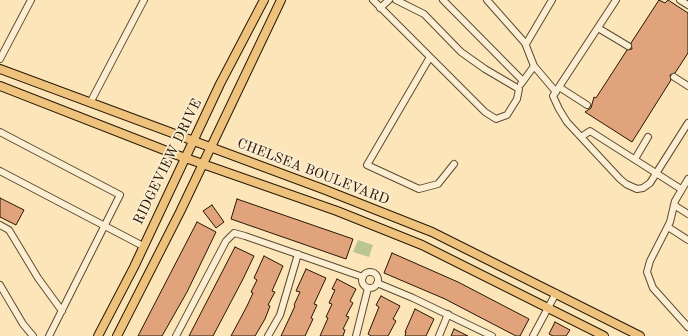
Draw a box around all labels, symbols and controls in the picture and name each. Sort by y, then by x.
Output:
street label: RIDGEVIEW DRIVE [130,96,206,228]
street label: CHELSEA BOULEVARD [234,135,392,209]

